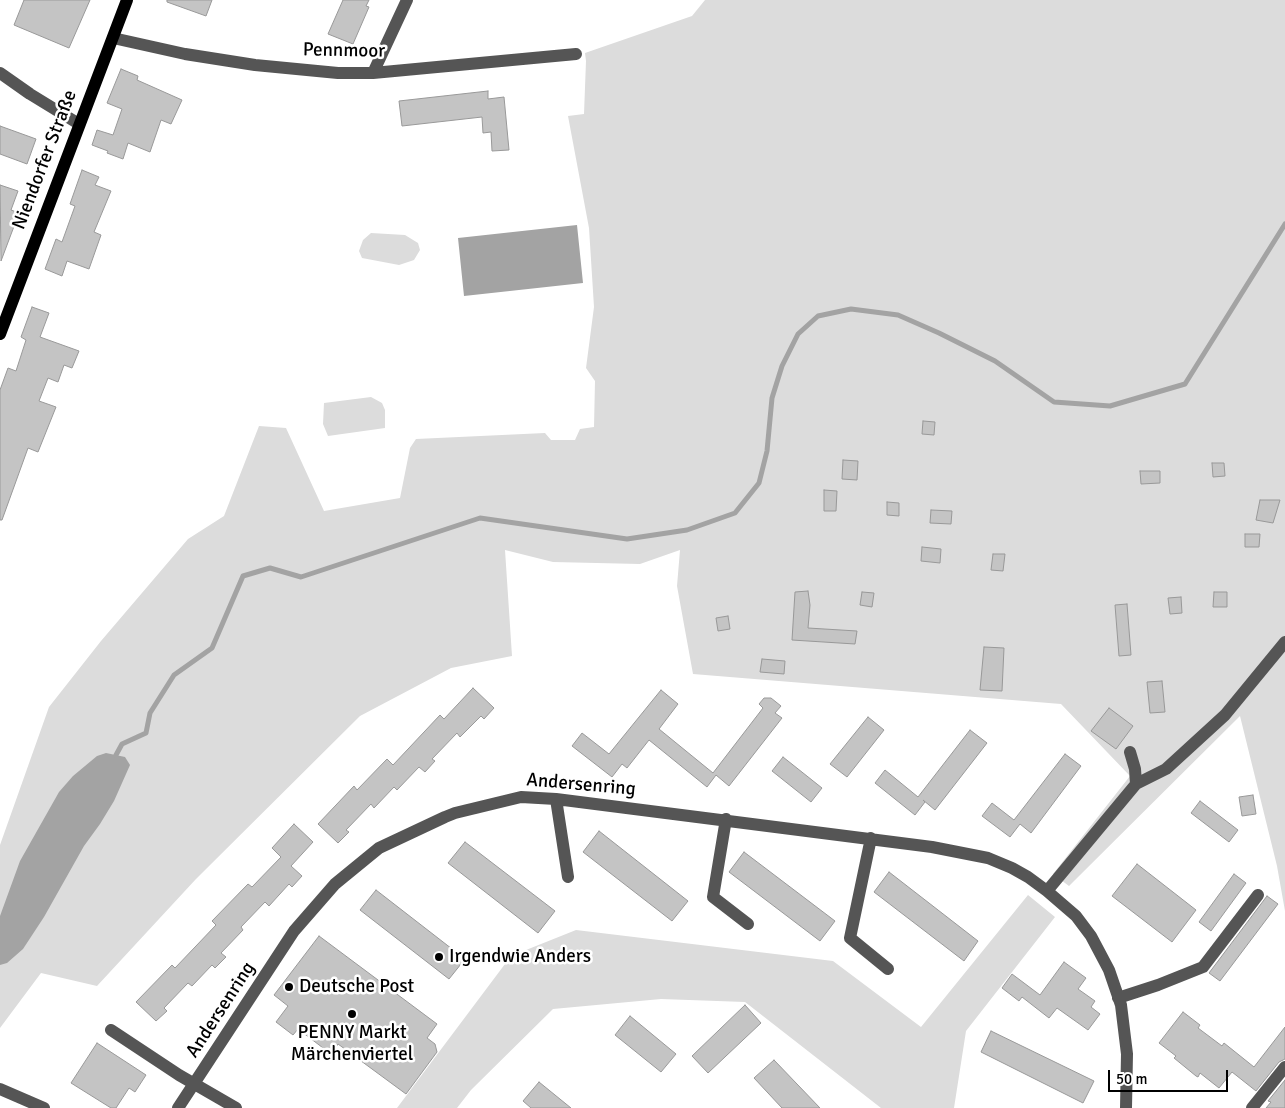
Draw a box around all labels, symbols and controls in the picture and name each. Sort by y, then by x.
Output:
street label: Pennmoor [303,39,385,63]
street label: Niendorfer Straße [8,87,82,233]
street label: Andersenring [525,769,637,801]
place label: Irgendwie Anders [449,946,591,968]
marker: Irgendwie Anders [433,951,445,963]
street label: Andersenring [182,958,260,1062]
place label: Deutsche Post [299,976,414,998]
marker: Deutsche Post [283,981,295,993]
marker: PENNY Markt Märchenviertel [346,1008,358,1020]
place label: PENNY Markt Märchenviertel [291,1022,413,1066]
scale bar [1110,1060,1230,1092]
text: 50 m [1116,1070,1147,1088]

